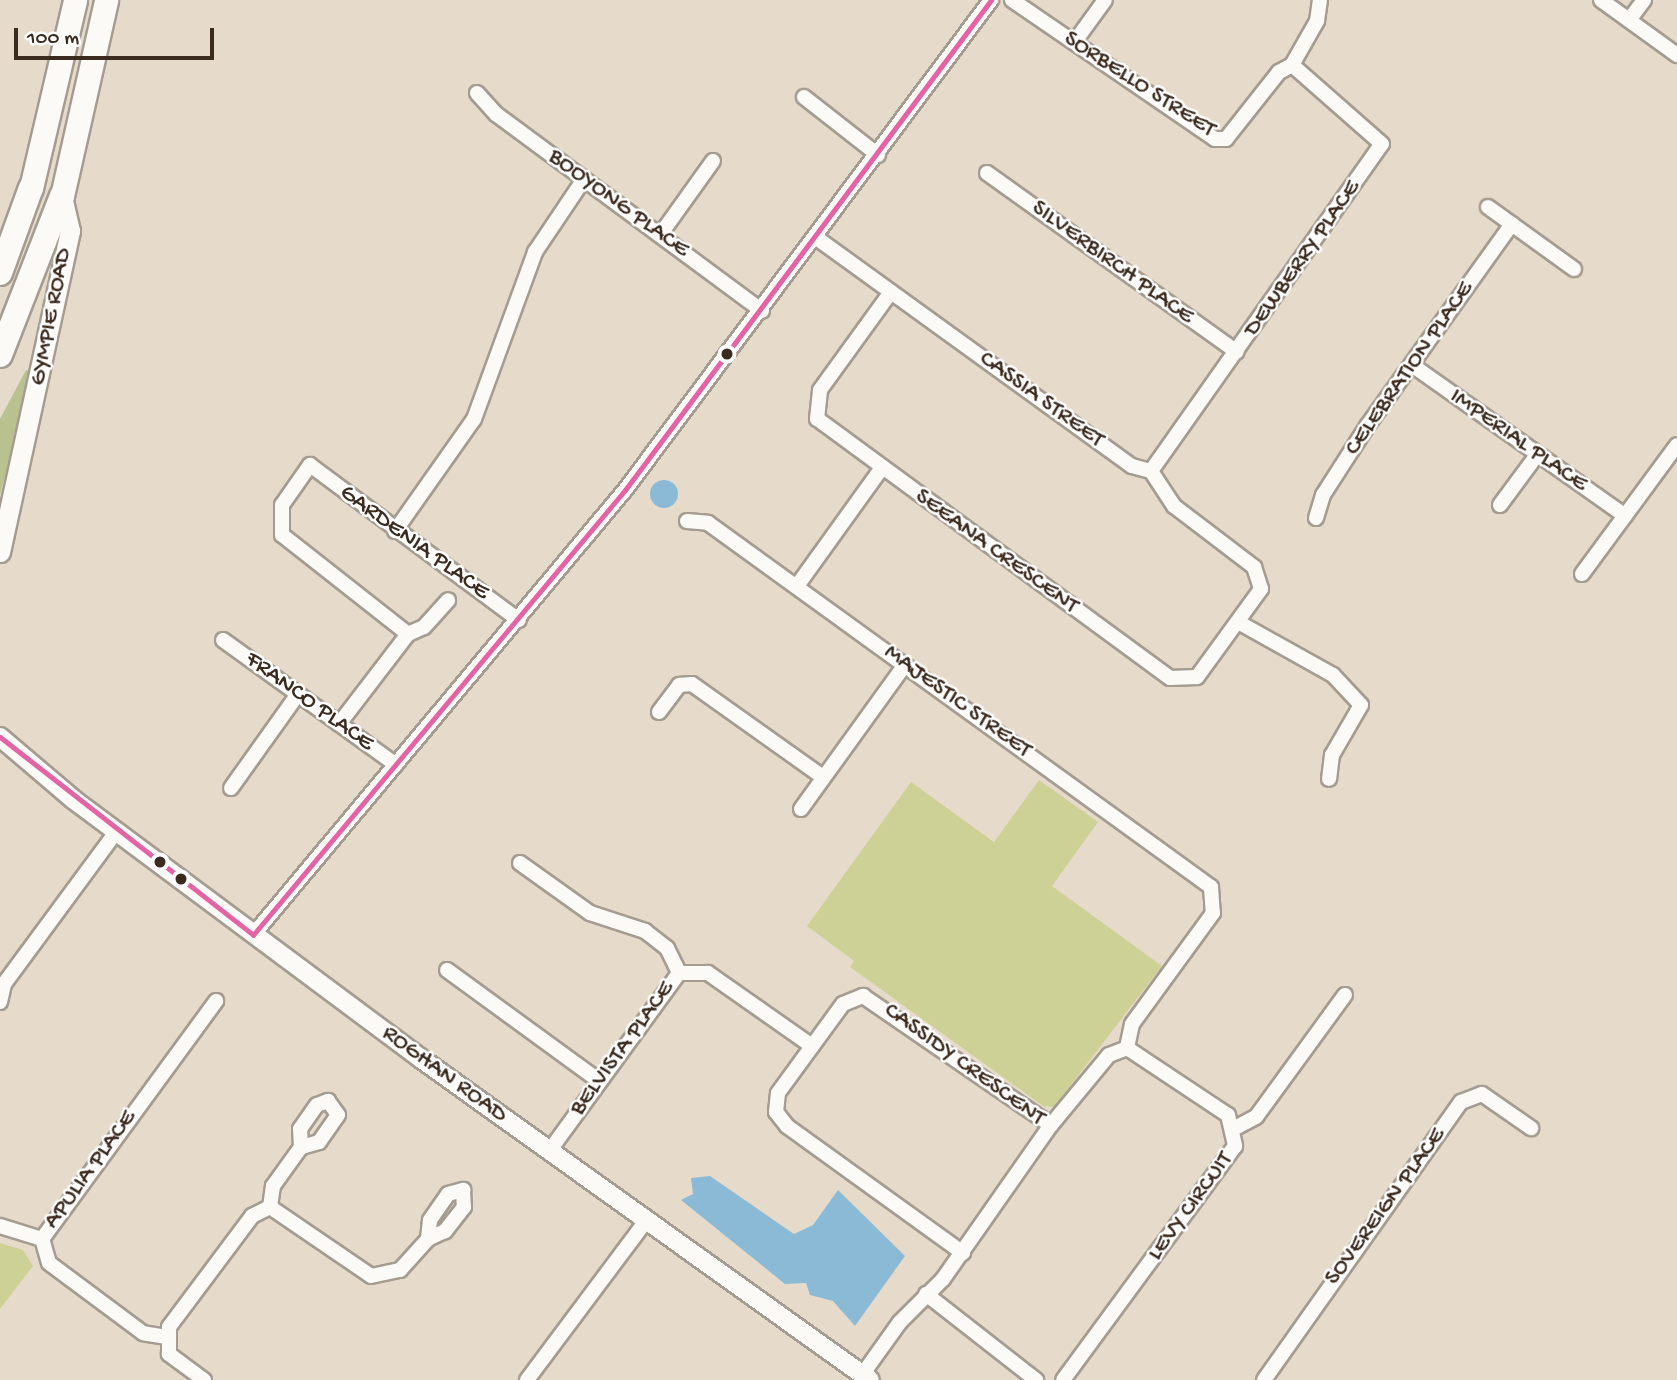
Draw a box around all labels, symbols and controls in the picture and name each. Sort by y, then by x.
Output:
scale bar [18,14,217,58]
street label: SORBELLO STREET [1058,25,1220,145]
text: 100 m [27,27,79,52]
street label: BOOYONG PLACE [542,143,694,265]
street label: DEWBERRY PLACE [1238,175,1368,343]
street label: SILVERBIRCH PLACE [1025,194,1199,332]
street label: GYMPIE ROAD [25,246,79,388]
street label: CELEBRATION PLACE [1339,277,1481,461]
street label: CASSIA STREET [973,345,1109,455]
unlabelled marker [720,347,734,361]
street label: IMPERIAL PLACE [1443,383,1593,499]
street label: GARDENIA PLACE [334,479,494,607]
street label: SEEANA CRESCENT [909,483,1083,621]
street label: MAJESTIC STREET [878,639,1036,765]
street label: FRANCO PLACE [239,646,379,758]
unlabelled marker [153,855,167,869]
unlabelled marker [174,872,188,886]
street label: BELVISTA PLACE [564,976,682,1122]
street label: CASSIDY CRESCENT [878,997,1050,1133]
street label: ROGHAN ROAD [376,1020,512,1130]
street label: APULIA PLACE [38,1105,144,1235]
street label: SOVEREIGN PLACE [1319,1123,1453,1291]
street label: LEVY CIRCUIT [1142,1147,1240,1267]

